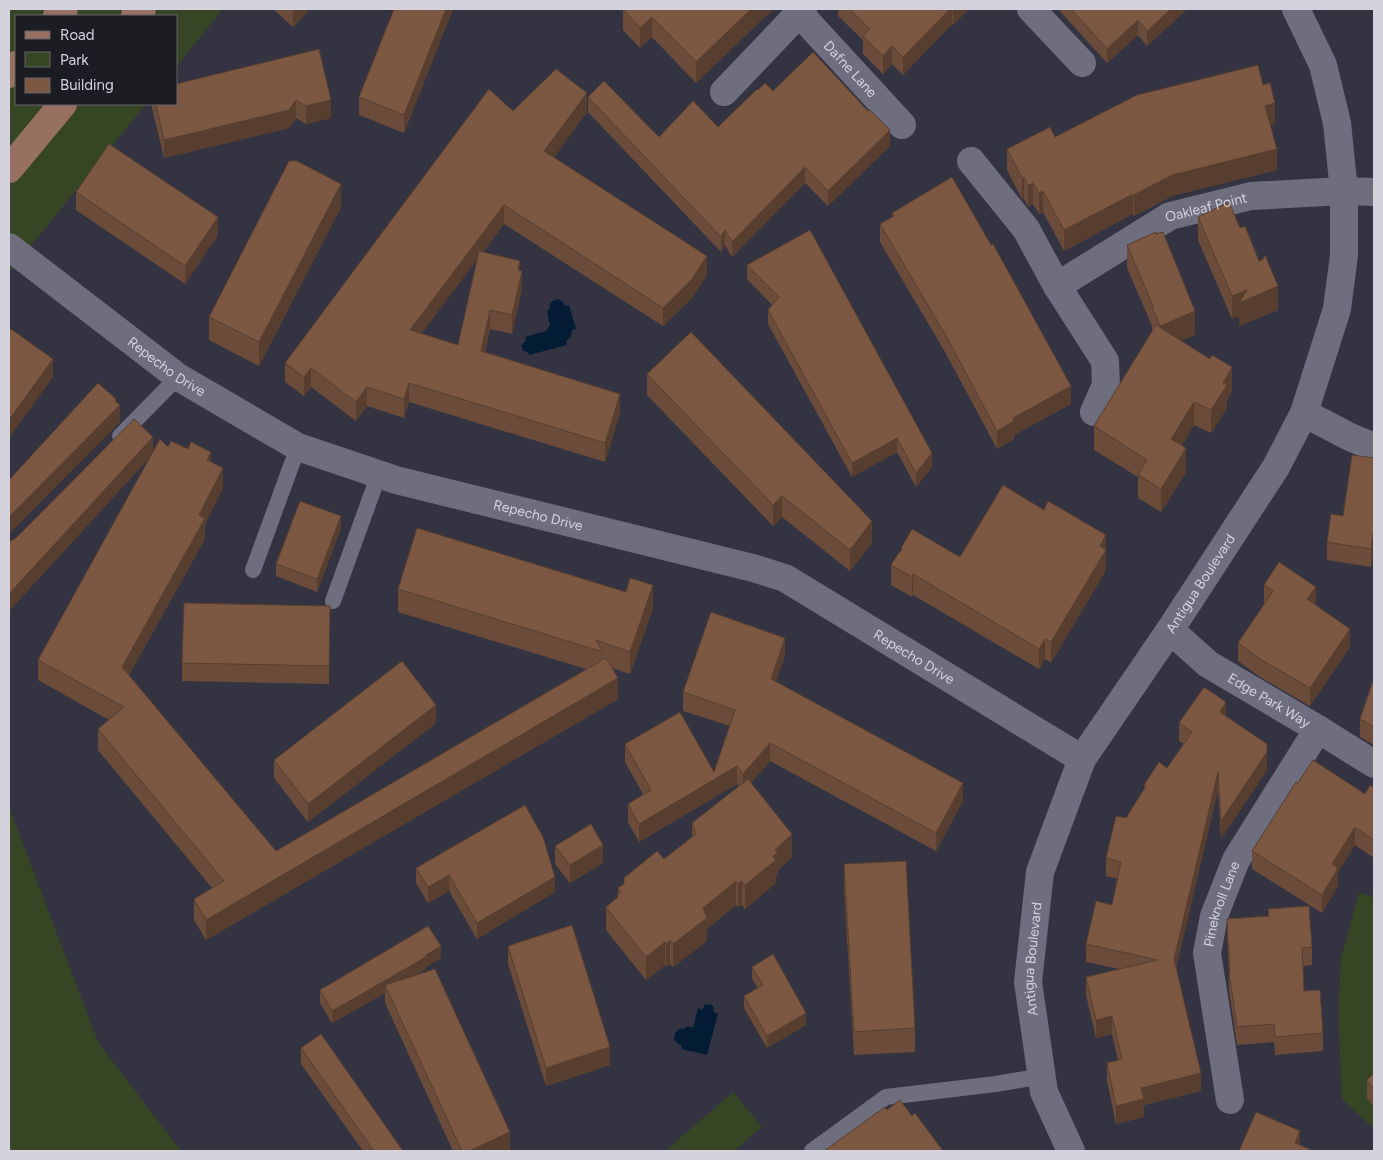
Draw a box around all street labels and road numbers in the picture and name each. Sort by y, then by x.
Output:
street label: Dafne Lane [820,37,881,101]
street label: Oakleaf Point [1163,189,1249,226]
street label: Repecho Drive [124,333,209,400]
street label: Repecho Drive [492,496,585,535]
street label: Antigua Boulevard [1162,531,1239,636]
street label: Repecho Drive [870,626,958,688]
street label: Edge Park Way [1224,670,1314,732]
street label: Pineknoll Lane [1200,859,1244,948]
street label: Antigua Boulevard [1020,901,1046,1017]

